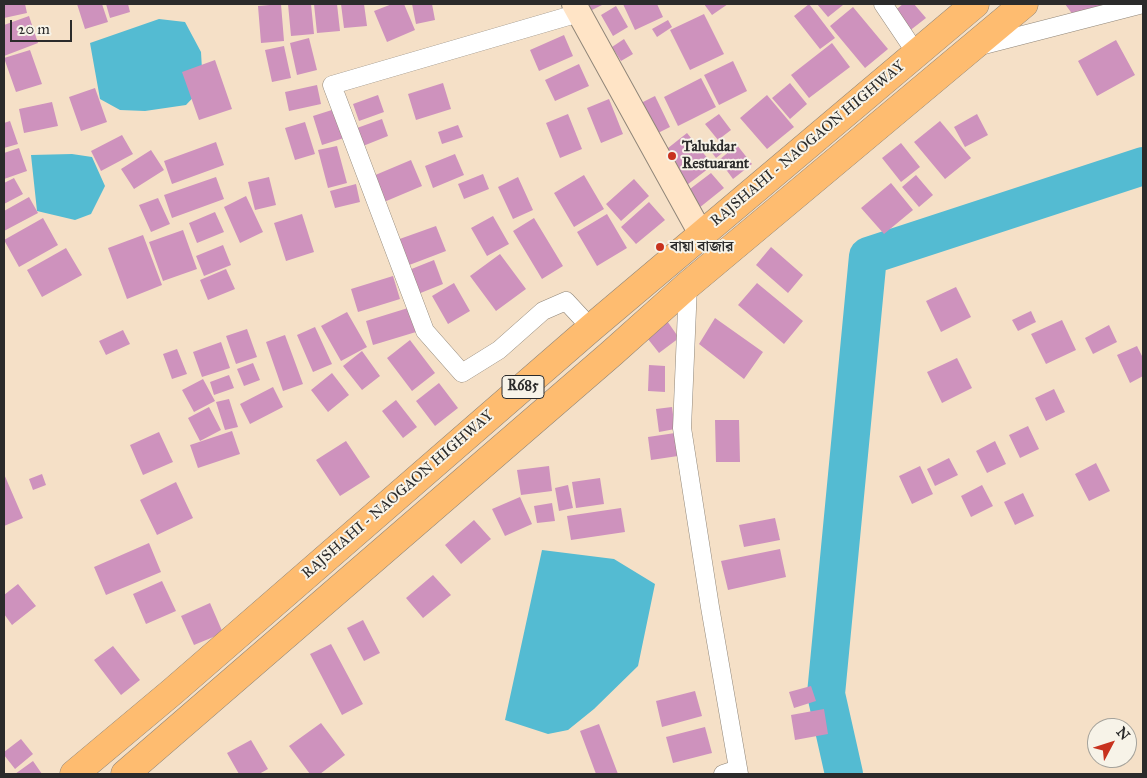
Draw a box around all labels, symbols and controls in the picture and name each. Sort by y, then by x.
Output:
scale bar [12,10,75,42]
text: 20 m [18,20,50,38]
street label: RAJSHAHI - NAOGAON HIGHWAY [707,58,909,230]
place label: Talukdar Restuarant [682,138,749,173]
marker: Talukdar Restuarant [666,150,678,162]
place label: বায়া বাজার [670,238,733,256]
marker: বায়া বাজার [654,241,666,253]
road number: R685 [502,376,544,398]
street label: RAJSHAHI - NAOGAON HIGHWAY [299,407,497,583]
north arrow [1087,718,1137,768]
text: N [1113,724,1133,744]

